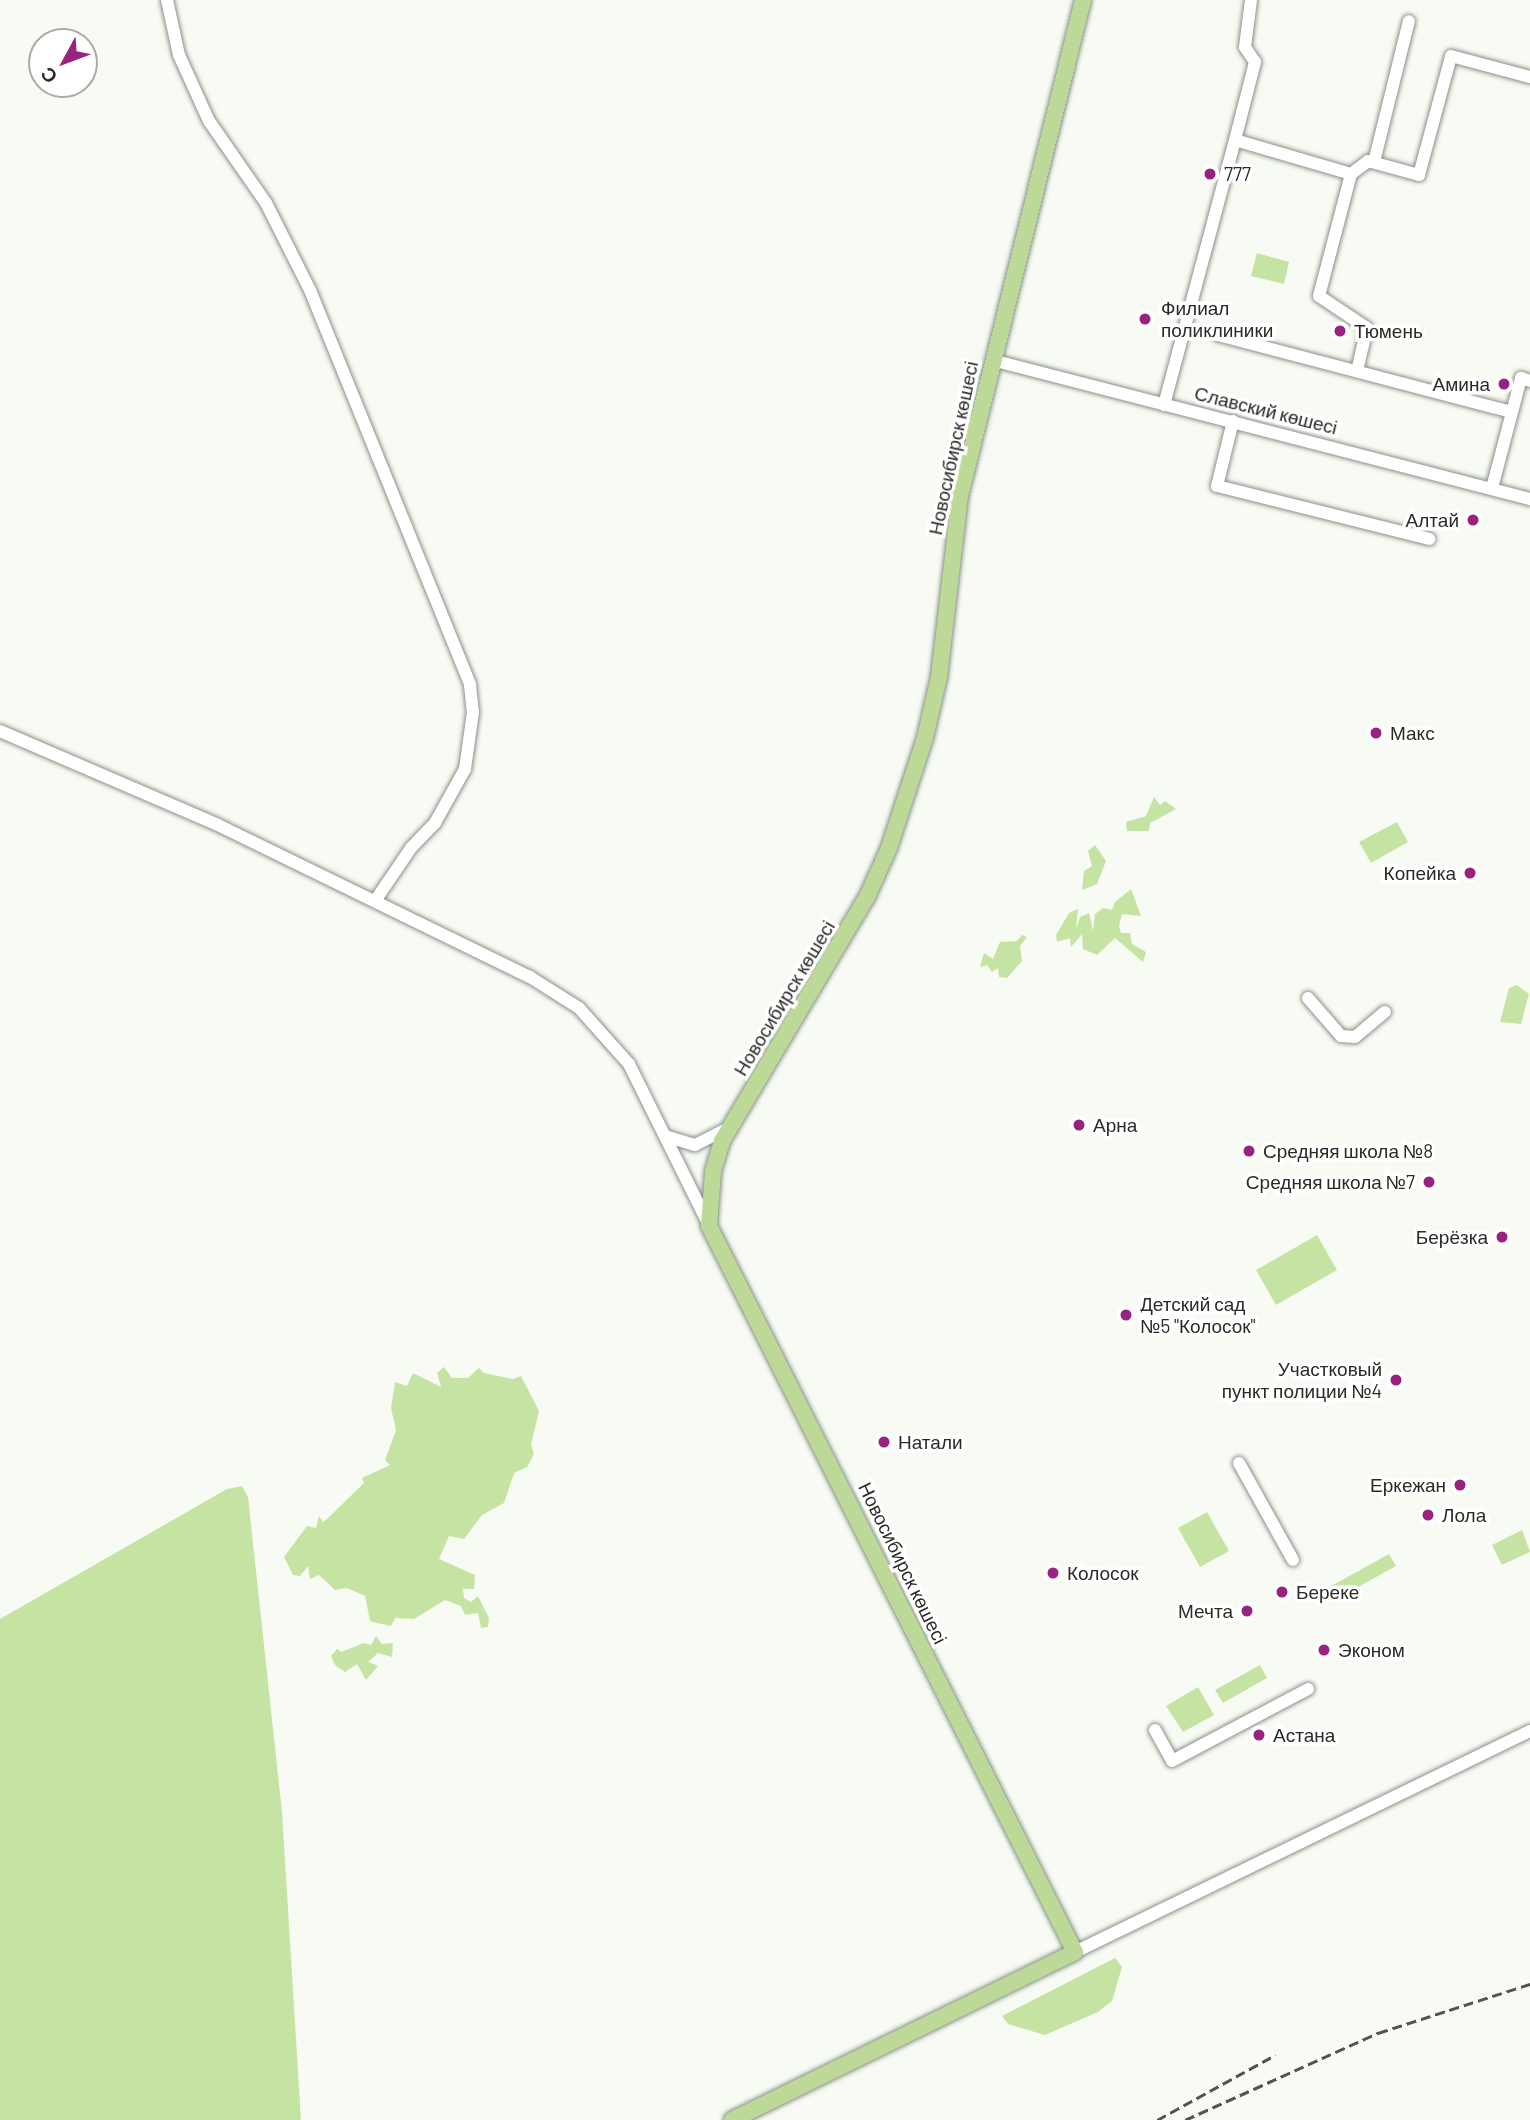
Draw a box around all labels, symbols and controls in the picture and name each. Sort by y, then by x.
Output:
north arrow [28,28,98,98]
text: С [35,63,61,89]
place label: 777 [1224,163,1251,185]
marker: 777 [1202,166,1218,182]
place label: Филиал поликлиники [1161,297,1273,341]
marker: Филиал поликлиники [1135,309,1155,329]
place label: Тюмень [1354,320,1423,342]
marker: Тюмень [1332,323,1348,339]
street label: Новосибирск көшесі [923,359,983,537]
place label: Амина [1433,373,1490,395]
marker: Амина [1496,376,1512,392]
street label: Славский көшесі [1192,381,1340,439]
place label: Алтай [1406,509,1459,531]
marker: Алтай [1465,512,1481,528]
place label: Макс [1390,722,1435,744]
marker: Макс [1368,725,1384,741]
place label: Копейка [1384,862,1456,884]
marker: Копейка [1462,865,1478,881]
street label: Новосибирск көшесі [729,916,839,1080]
place label: Арна [1093,1114,1137,1136]
marker: Арна [1071,1117,1087,1133]
place label: Средняя школа №8 [1263,1140,1433,1162]
marker: Средняя школа №8 [1241,1143,1257,1159]
place label: Средняя школа №7 [1246,1171,1415,1193]
marker: Средняя школа №7 [1421,1174,1437,1190]
place label: Берёзка [1416,1226,1488,1248]
marker: Берёзка [1494,1229,1510,1245]
place label: Детский сад №5 "Колосок" [1140,1293,1256,1337]
marker: Детский сад №5 "Колосок" [1118,1307,1134,1323]
place label: Участковый пункт полиции №4 [1222,1358,1382,1402]
marker: Участковый пункт полиции №4 [1388,1372,1404,1388]
place label: Натали [898,1431,963,1453]
marker: Натали [876,1434,892,1450]
place label: Еркежан [1370,1474,1446,1496]
marker: Еркежан [1452,1477,1468,1493]
street label: Новосибирск көшесі [854,1478,952,1648]
place label: Лола [1442,1504,1486,1526]
marker: Лола [1420,1507,1436,1523]
place label: Колосок [1067,1562,1139,1584]
marker: Колосок [1045,1565,1061,1581]
place label: Береке [1296,1581,1359,1603]
marker: Береке [1274,1584,1290,1600]
place label: Мечта [1178,1600,1233,1622]
marker: Мечта [1239,1603,1255,1619]
place label: Эконом [1338,1639,1405,1661]
marker: Эконом [1316,1642,1332,1658]
place label: Астана [1273,1724,1335,1746]
marker: Астана [1251,1727,1267,1743]

